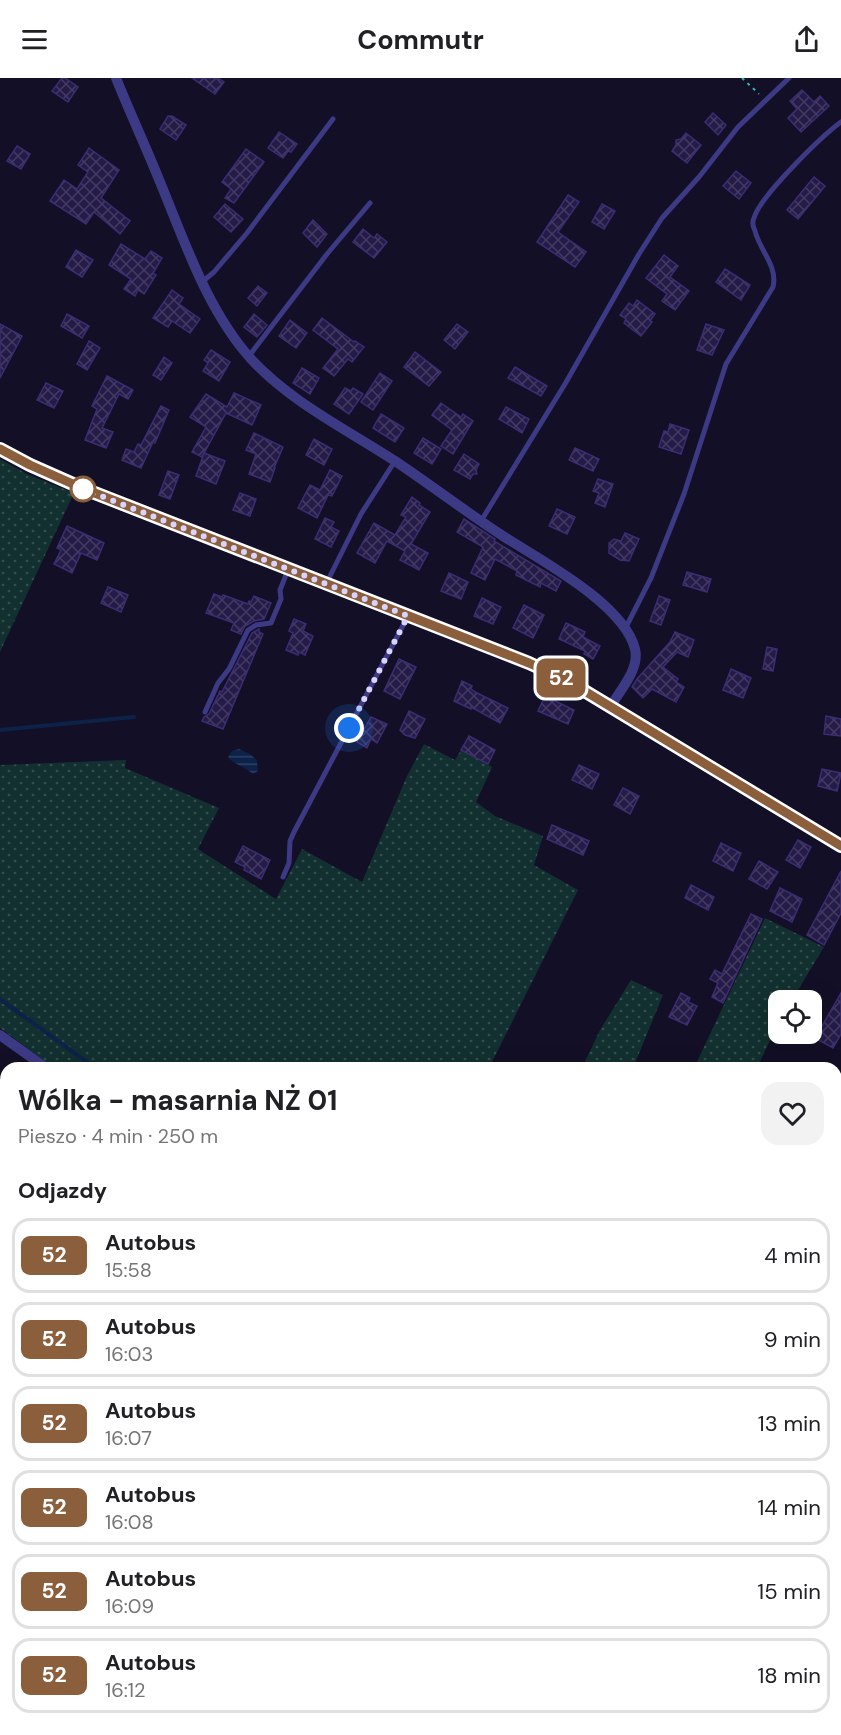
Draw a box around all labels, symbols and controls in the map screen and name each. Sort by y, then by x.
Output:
text: Commutr [357,22,484,57]
icon: menu [18,23,51,56]
icon: share [790,23,823,56]
unlabelled marker [70,476,96,502]
line badge: 52 [534,658,588,698]
text: 52 [548,664,574,692]
your location [334,713,364,743]
map controls [768,990,822,1044]
button: locate [768,990,822,1044]
text: Wólka - masarnia NŻ 01 [18,1082,337,1119]
button: heart [761,1082,824,1145]
text: Pieszo · 4 min · 250 m [18,1123,218,1149]
text: Odjazdy [18,1176,107,1205]
text: Autobus [105,1228,196,1257]
text: 52 [41,1241,67,1269]
text: 4 min [764,1241,821,1270]
text: 15:58 [105,1257,152,1283]
text: Autobus [105,1312,196,1341]
text: 52 [41,1325,67,1353]
text: 9 min [764,1325,821,1354]
text: 16:03 [105,1341,153,1367]
text: Autobus [105,1396,196,1425]
text: 52 [41,1409,67,1437]
text: 13 min [758,1409,821,1438]
text: 16:07 [105,1425,152,1451]
text: Autobus [105,1480,196,1509]
text: 52 [41,1493,67,1521]
text: 14 min [757,1493,821,1522]
text: 16:08 [105,1509,154,1535]
text: Autobus [105,1564,196,1593]
text: 52 [41,1577,67,1605]
text: 15 min [757,1577,821,1606]
text: 16:09 [105,1593,154,1619]
text: Autobus [105,1648,196,1677]
text: 52 [41,1661,67,1689]
text: 18 min [757,1661,821,1690]
text: 16:12 [105,1677,146,1703]

